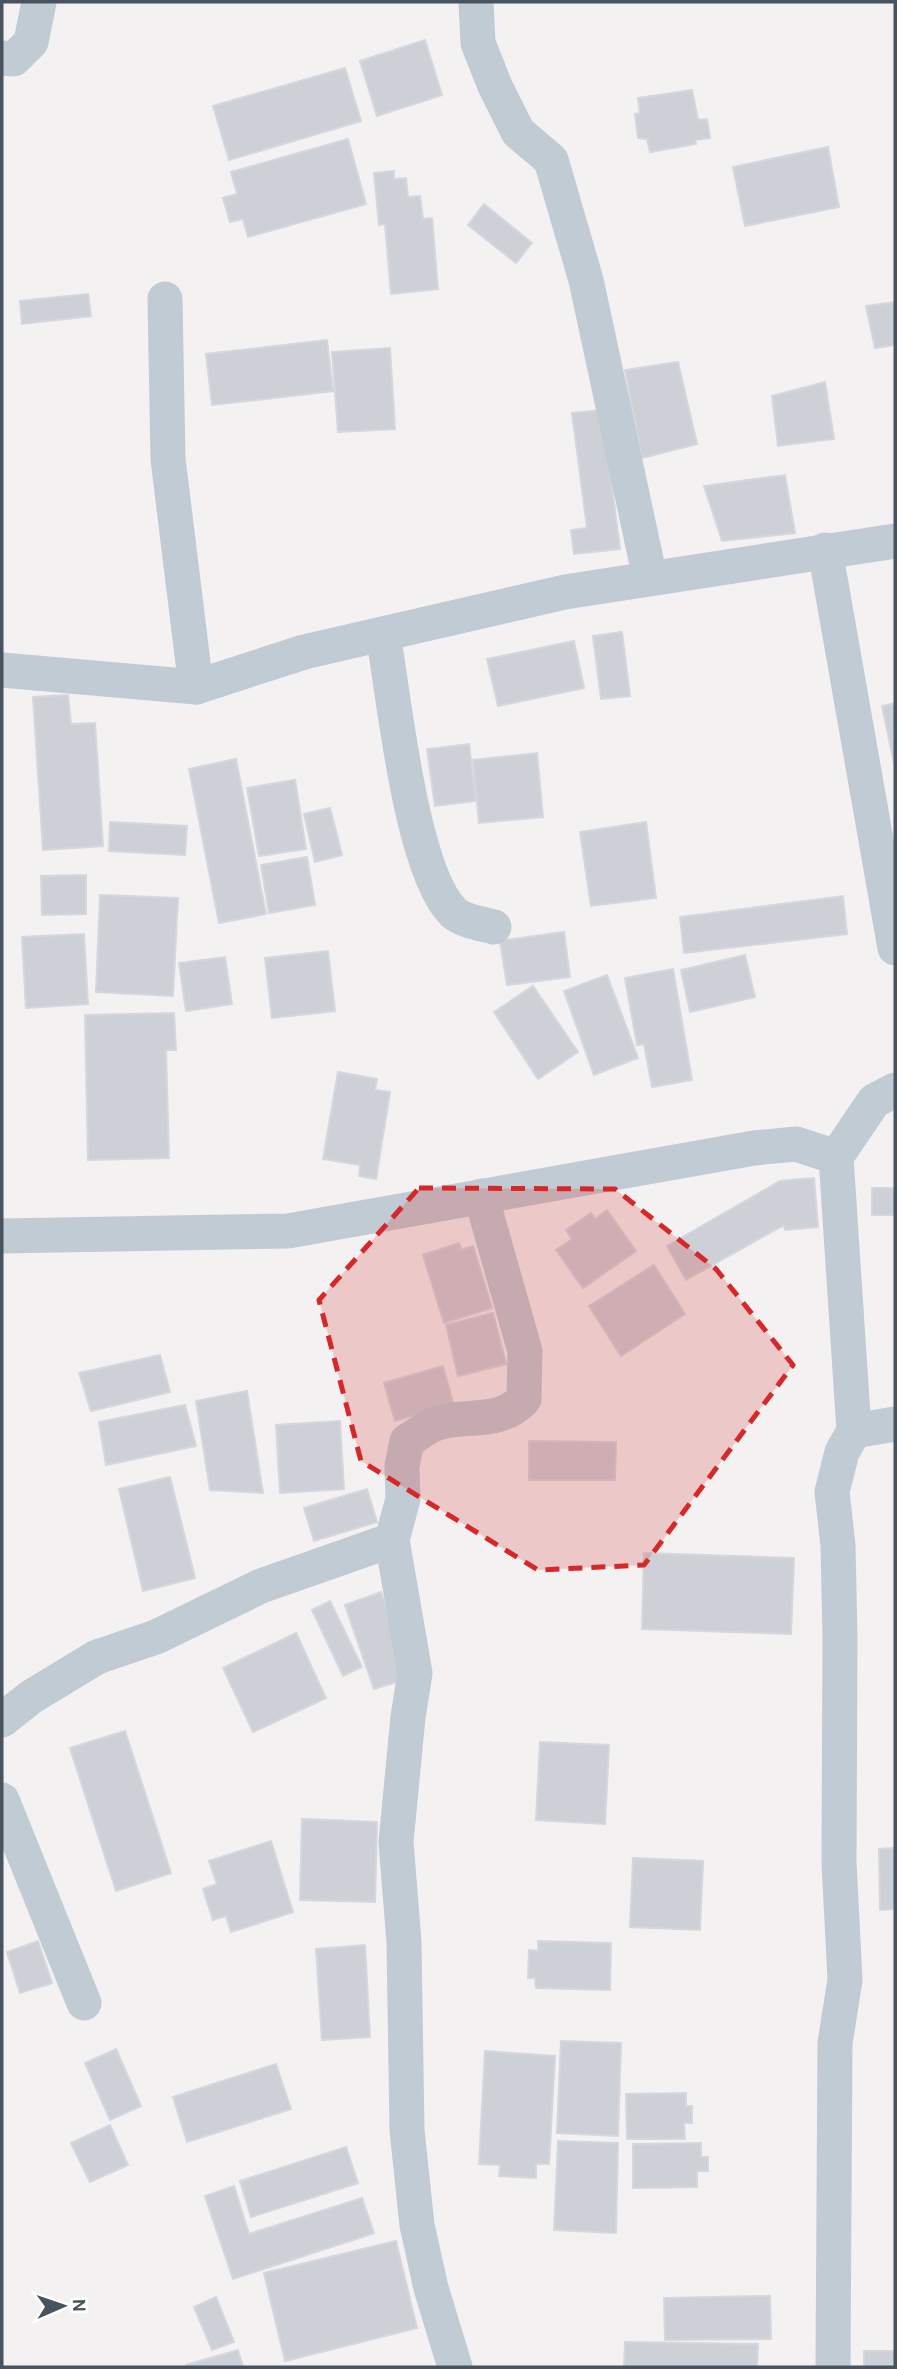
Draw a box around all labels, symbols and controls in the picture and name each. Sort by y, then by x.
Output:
north arrow [28,2271,98,2341]
text: N [68,2298,90,2313]

